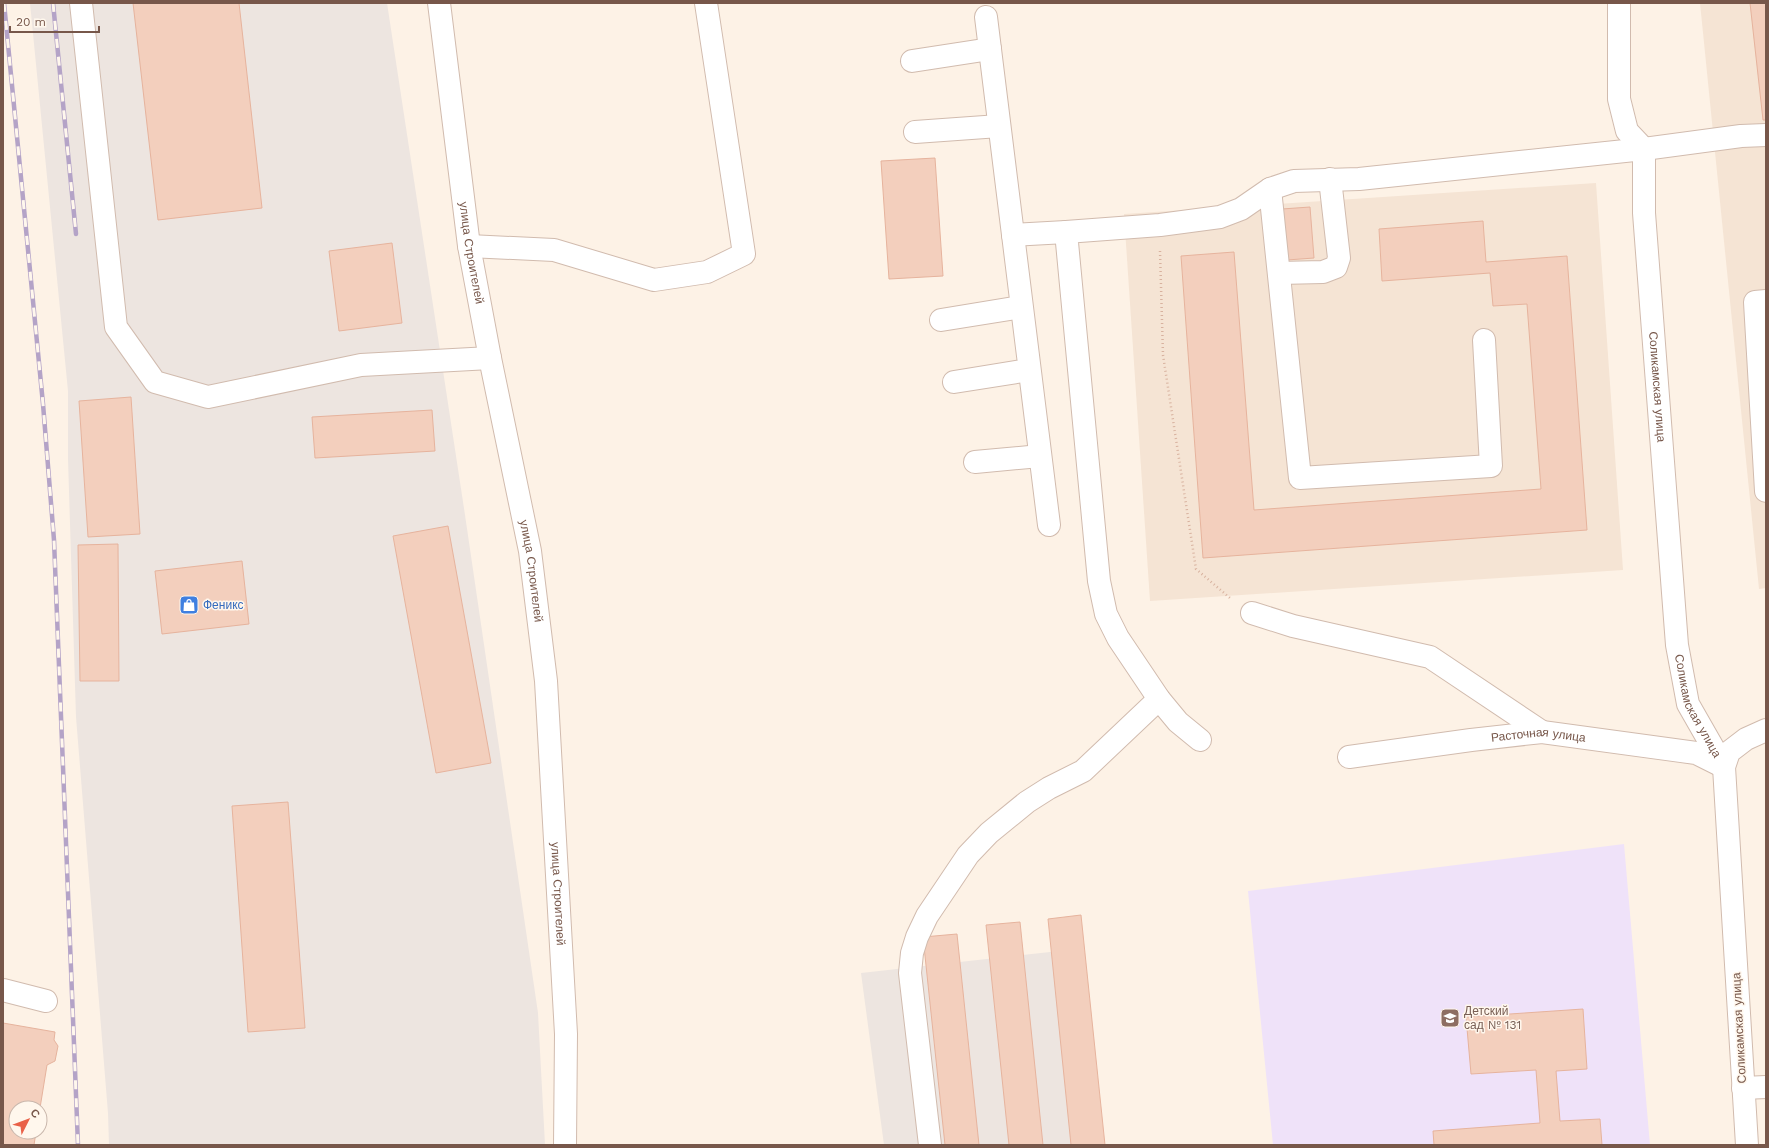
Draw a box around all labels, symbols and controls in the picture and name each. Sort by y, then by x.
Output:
scale bar [10,8,99,34]
text: 20 m [16,15,46,29]
street label: улица Строителей [457,201,487,305]
street label: Соликамская улица [1646,331,1669,443]
street label: улица Строителей [517,519,546,623]
shop icon: Феникс [178,594,200,616]
place label: Феникс [203,598,244,612]
street label: Соликамская улица [1672,653,1724,760]
street label: Расточная улица [1490,725,1587,745]
street label: улица Строителей [548,842,568,946]
street label: Соликамская улица [1729,972,1749,1084]
place label: Детский сад № 131 [1464,1004,1521,1032]
school or university icon: Детский сад № 131 [1439,1007,1461,1029]
north arrow [8,1100,48,1140]
text: С [28,1106,43,1121]

